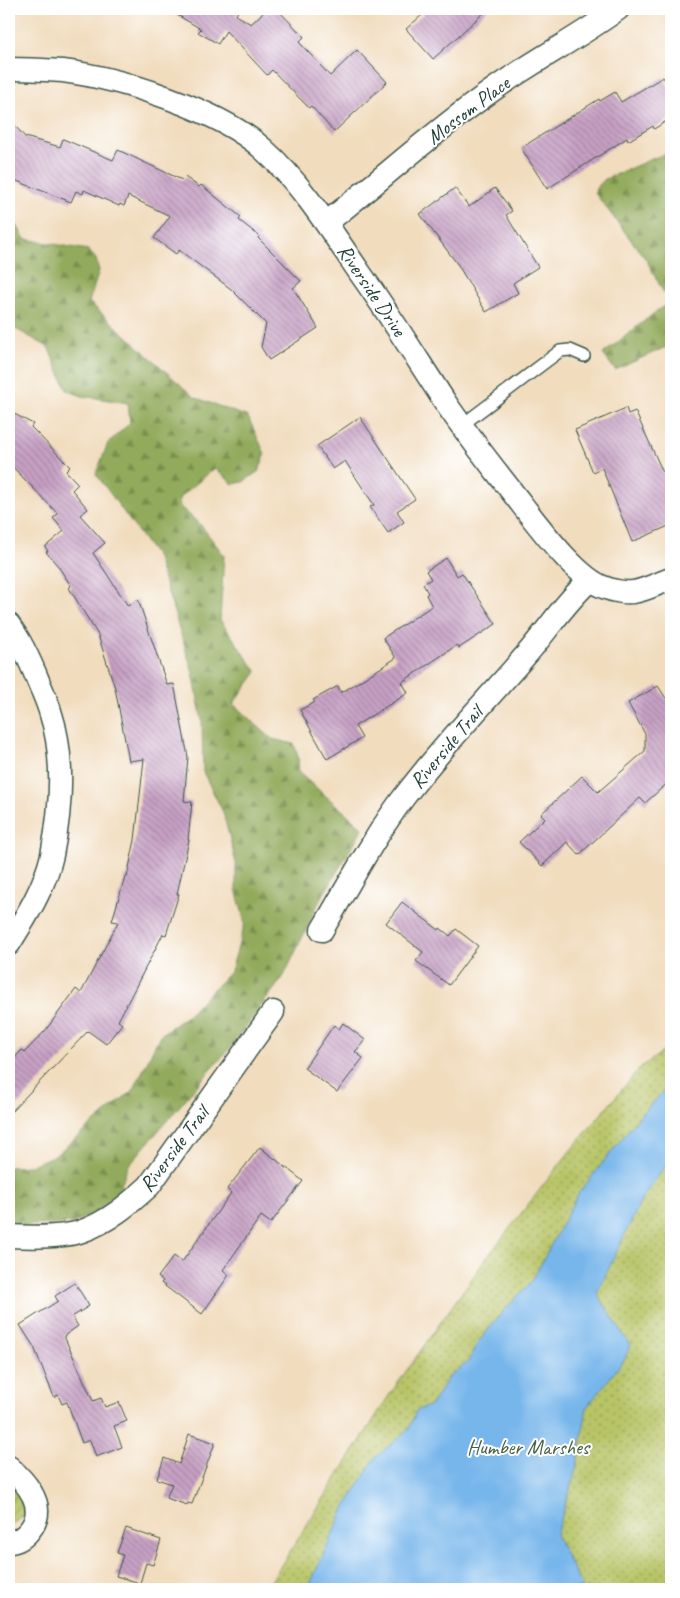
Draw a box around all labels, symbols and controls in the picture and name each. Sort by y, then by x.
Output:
street label: Mossom Place [421,69,516,150]
street label: Riverside Drive [332,239,413,342]
street label: Riverside Trail [404,698,490,794]
street label: Riverside Trail [134,1098,217,1197]
park label: Humber Marshes [467,1434,591,1460]

